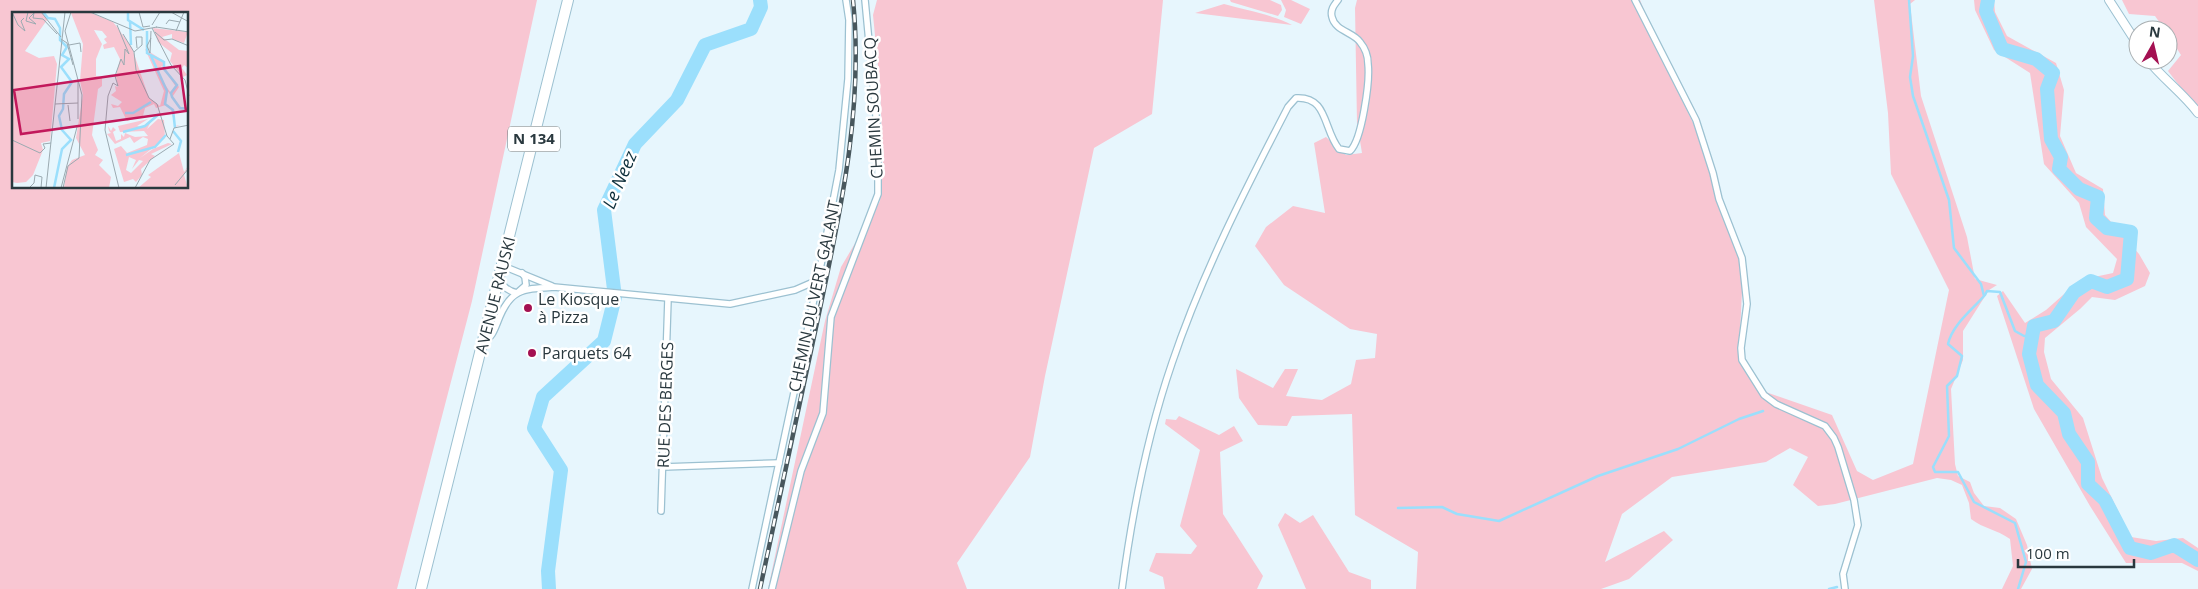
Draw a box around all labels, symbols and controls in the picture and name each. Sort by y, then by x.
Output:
inset map [12,12,189,189]
north arrow [2128,20,2178,70]
text: N [2148,21,2162,42]
street label: CHEMIN SOUBACQ [858,37,888,179]
road number: N 134 [508,126,560,152]
water label: Le Neez [596,147,642,212]
street label: CHEMIN DU VERT GALANT [783,198,845,394]
street label: AVENUE RAUSKI [470,234,520,356]
place label: Le Kiosque à Pizza [538,288,619,328]
marker: Le Kiosque à Pizza [522,302,534,314]
street label: RUE DES BERGES [652,341,678,469]
place label: Parquets 64 [542,342,631,364]
marker: Parquets 64 [526,347,538,359]
scale bar [2018,536,2134,568]
text: 100 m [2026,543,2070,563]

